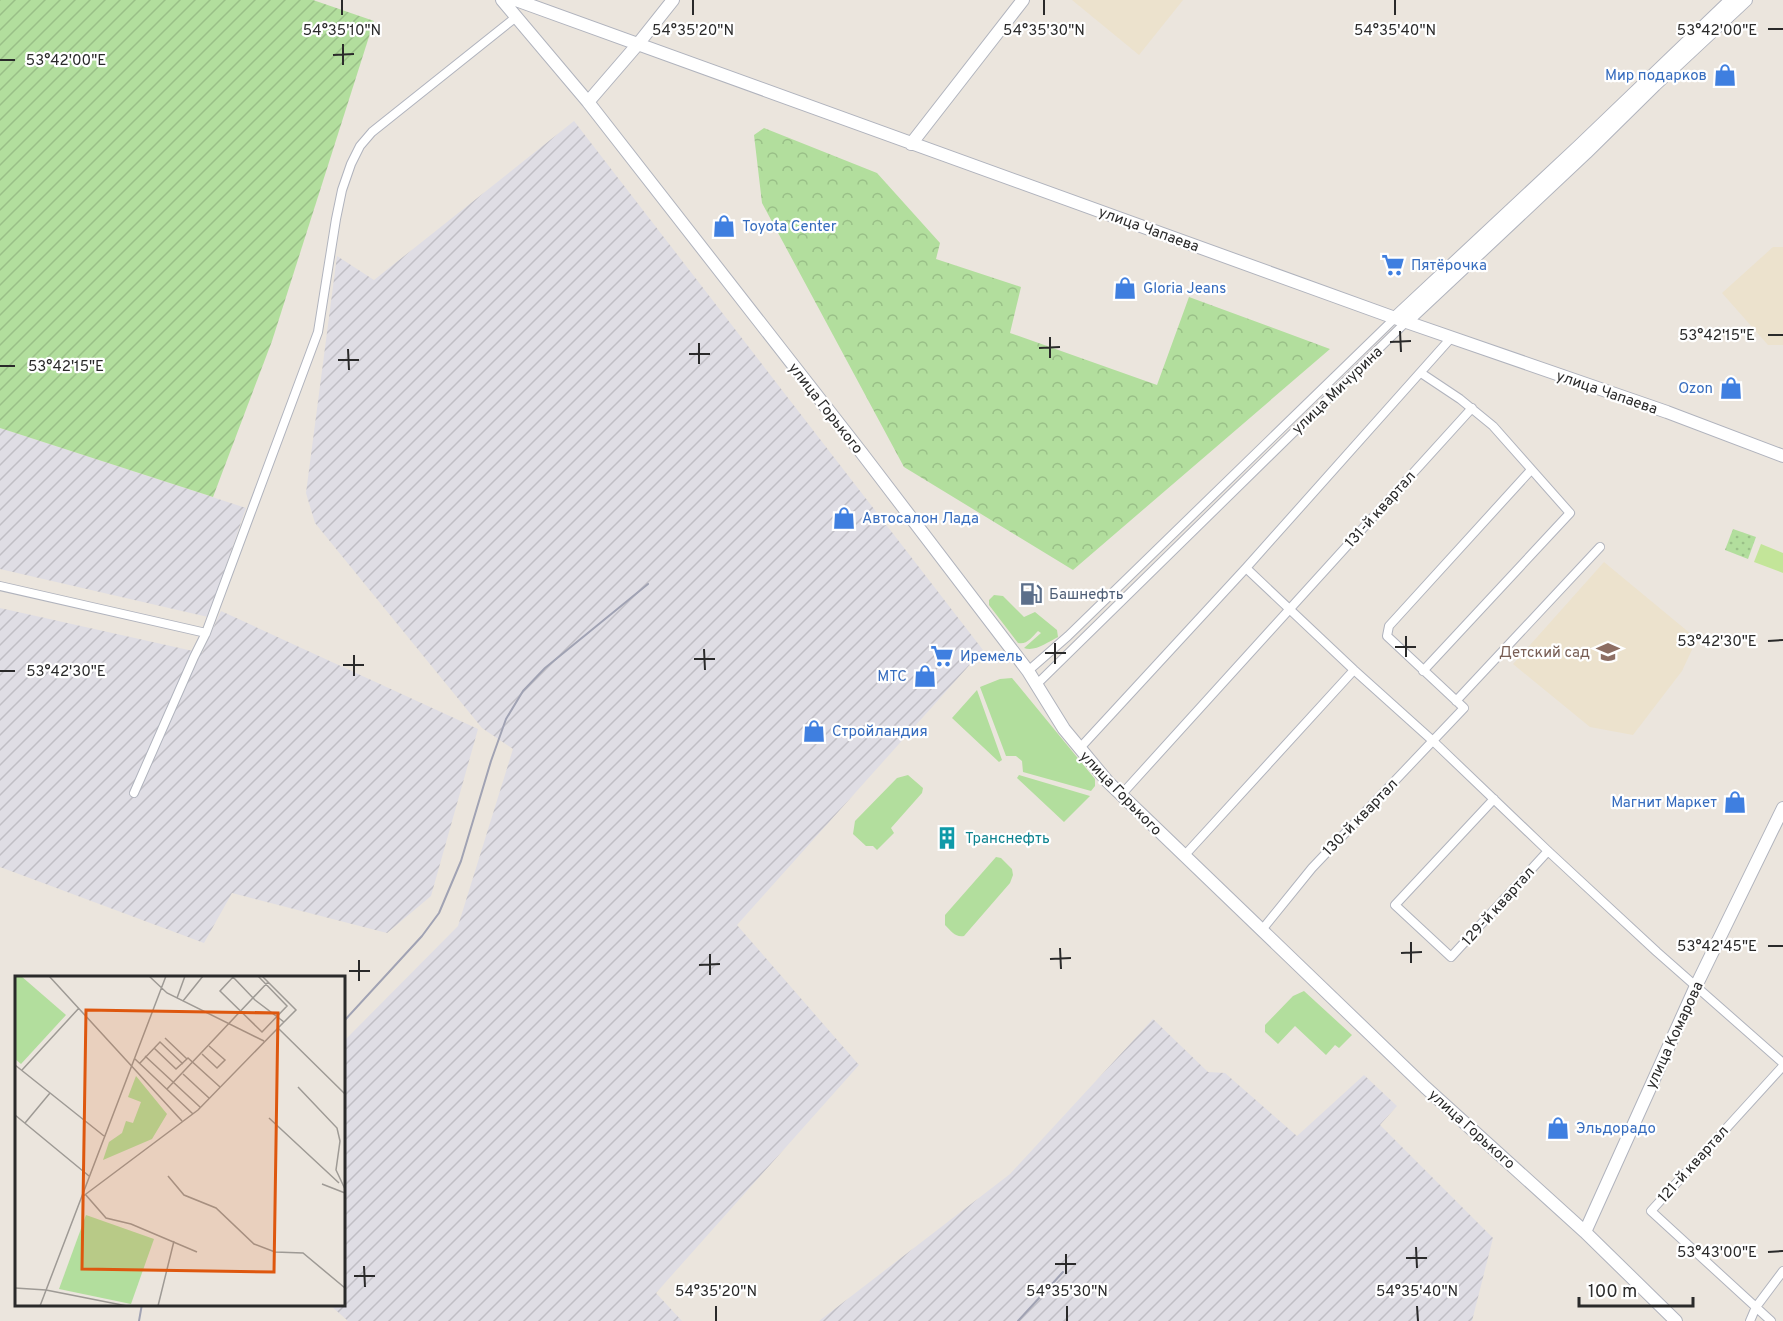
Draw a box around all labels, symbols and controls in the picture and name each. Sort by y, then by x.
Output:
text: 54°35'10"N [303,22,381,41]
text: 54°35'20"N [652,22,734,41]
text: 54°35'30"N [1003,22,1085,41]
text: 54°35'40"N [1354,22,1436,41]
text: 53°42'00"E [1677,22,1757,41]
text: 53°42'00"E [26,52,106,71]
shop icon: Мир подарков [1712,62,1738,88]
place label: Мир подарков [1605,67,1707,86]
street label: улица Чапаева [1096,203,1201,257]
shop icon: Toyota Center [711,213,737,239]
place label: Toyota Center [742,218,837,237]
supermarket icon: Пятёрочка [1380,252,1406,278]
place label: Пятёрочка [1411,257,1487,276]
shop icon: Gloria Jeans [1112,275,1138,301]
place label: Gloria Jeans [1143,280,1226,299]
text: 53°42'15"E [1679,327,1755,346]
street label: улица Мичурина [1289,343,1387,439]
text: 53°42'15"E [28,358,104,377]
street label: улица Горького [783,360,866,458]
street label: улица Чапаева [1553,367,1660,420]
shop icon: Ozon [1718,375,1744,401]
place label: Ozon [1678,380,1713,399]
street label: 131-й квартал [1342,468,1421,552]
shop icon: Автосалон Лада [831,505,857,531]
place label: Автосалон Лада [862,510,979,529]
fuel station icon: Башнефть [1018,581,1044,607]
place label: Башнефть [1049,586,1124,605]
text: 53°42'30"E [1677,633,1757,652]
school or university icon: Детский сад [1595,639,1621,665]
supermarket icon: Иремель [929,643,955,669]
place label: Детский сад [1499,644,1590,663]
place label: Иремель [960,648,1023,667]
text: 53°42'30"E [26,663,106,682]
shop icon: МТС [912,663,938,689]
place label: МТС [877,668,907,687]
shop icon: Стройландия [801,718,827,744]
place label: Стройландия [832,723,928,742]
street label: улица Горького [1075,748,1165,840]
street label: 130-й квартал [1319,775,1403,861]
shop icon: Магнит Маркет [1722,789,1748,815]
place label: Магнит Маркет [1611,794,1717,813]
building icon: Транснефть [934,825,960,851]
place label: Транснефть [965,830,1050,849]
street label: 129-й квартал [1459,864,1540,950]
text: 53°42'45"E [1677,938,1757,957]
inset map [15,976,345,1306]
street label: улица Комарова [1642,979,1709,1092]
street label: улица Горького [1424,1086,1518,1174]
shop icon: Эльдорадо [1545,1115,1571,1141]
place label: Эльдорадо [1576,1120,1656,1139]
street label: 121-й квартал [1655,1123,1734,1207]
text: 53°43'00"E [1677,1244,1757,1263]
scale bar [1579,1270,1693,1308]
text: 100 m [1588,1281,1637,1304]
text: 54°35'20"N [675,1283,757,1302]
text: 54°35'30"N [1026,1283,1108,1302]
text: 54°35'40"N [1376,1283,1458,1302]

